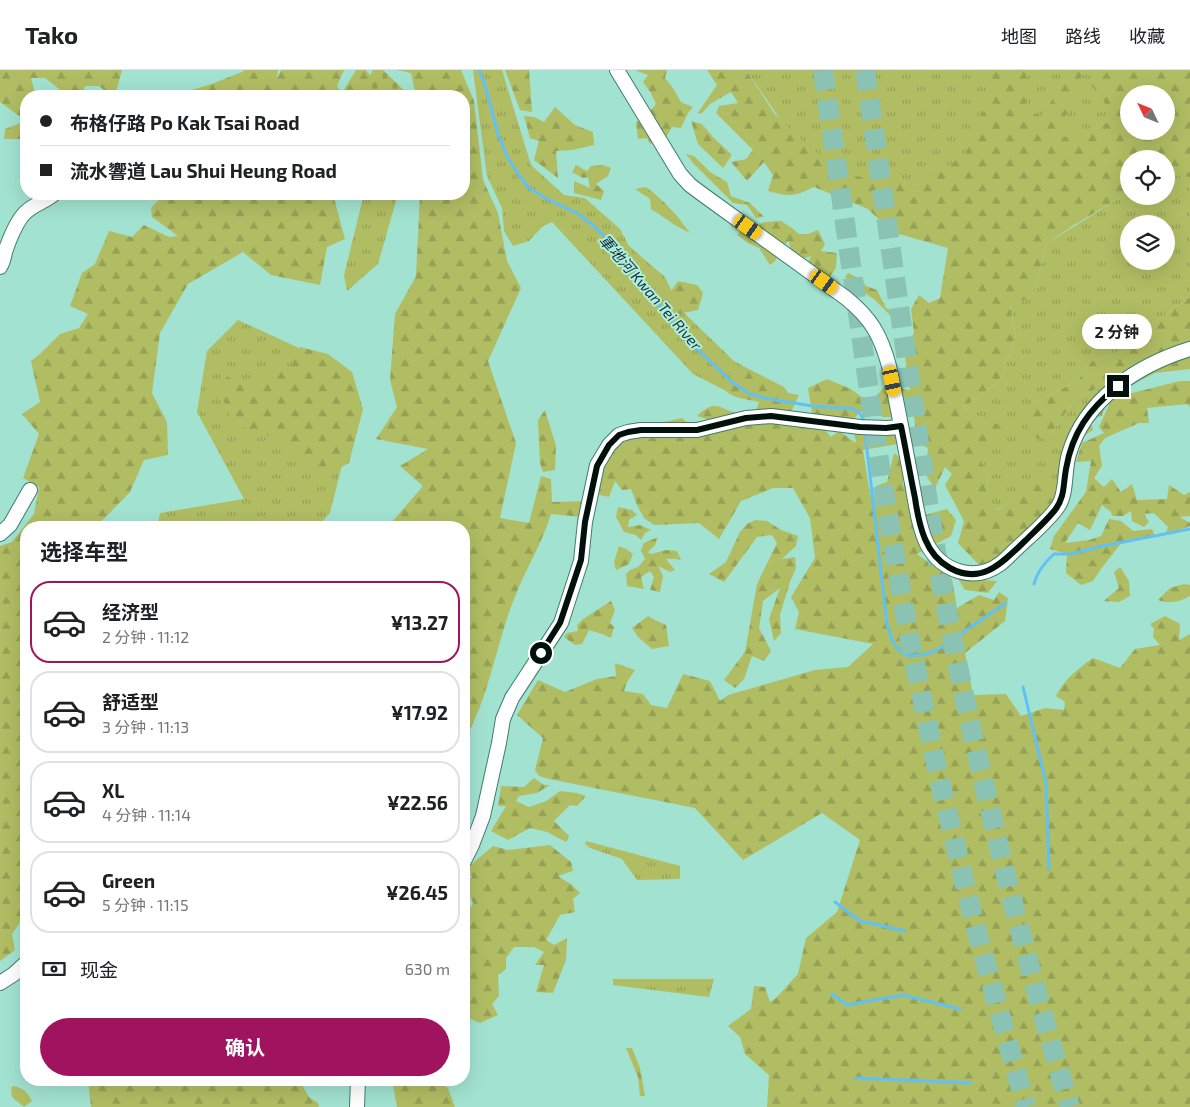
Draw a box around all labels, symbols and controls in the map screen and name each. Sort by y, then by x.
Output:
text: Tako [25,20,78,49]
text: 地图 [1001,25,1037,47]
text: 路线 [1065,25,1101,47]
text: 收藏 [1129,25,1165,47]
north arrow [1120,85,1175,140]
map controls [1120,85,1175,270]
text: 布格仔路 Po Kak Tsai Road [70,111,300,134]
button: locate [1120,150,1175,205]
text: 流水響道 Lau Shui Heung Road [70,159,337,182]
car [731,212,764,242]
button: layers [1120,215,1175,270]
water label: 軍地河 Kwan Tei River [596,231,707,354]
car [807,267,840,297]
callout: 2 分钟 [1083,314,1153,348]
text: 2 分钟 [1095,322,1139,341]
car [881,365,902,397]
route end [1107,375,1129,397]
text: 选择车型 [40,538,128,564]
icon: car [42,600,87,645]
text: 经济型 [102,600,159,623]
text: ¥13.27 [391,611,448,634]
text: 2 分钟 · 11:12 [102,627,189,646]
route start [530,642,552,664]
icon: car [42,690,87,735]
text: 舒适型 [102,690,159,713]
text: ¥17.92 [391,701,448,724]
text: 3 分钟 · 11:13 [102,717,189,736]
text: XL [102,779,124,802]
icon: car [42,780,87,825]
text: ¥22.56 [387,791,448,814]
text: 4 分钟 · 11:14 [102,805,191,824]
text: Green [102,869,155,892]
icon: car [42,870,87,915]
text: ¥26.45 [386,881,448,904]
text: 5 分钟 · 11:15 [102,895,189,914]
icon: cash [40,955,68,983]
text: 现金 [80,958,118,981]
text: 630 m [405,959,450,978]
button: 确认 [40,1018,450,1076]

